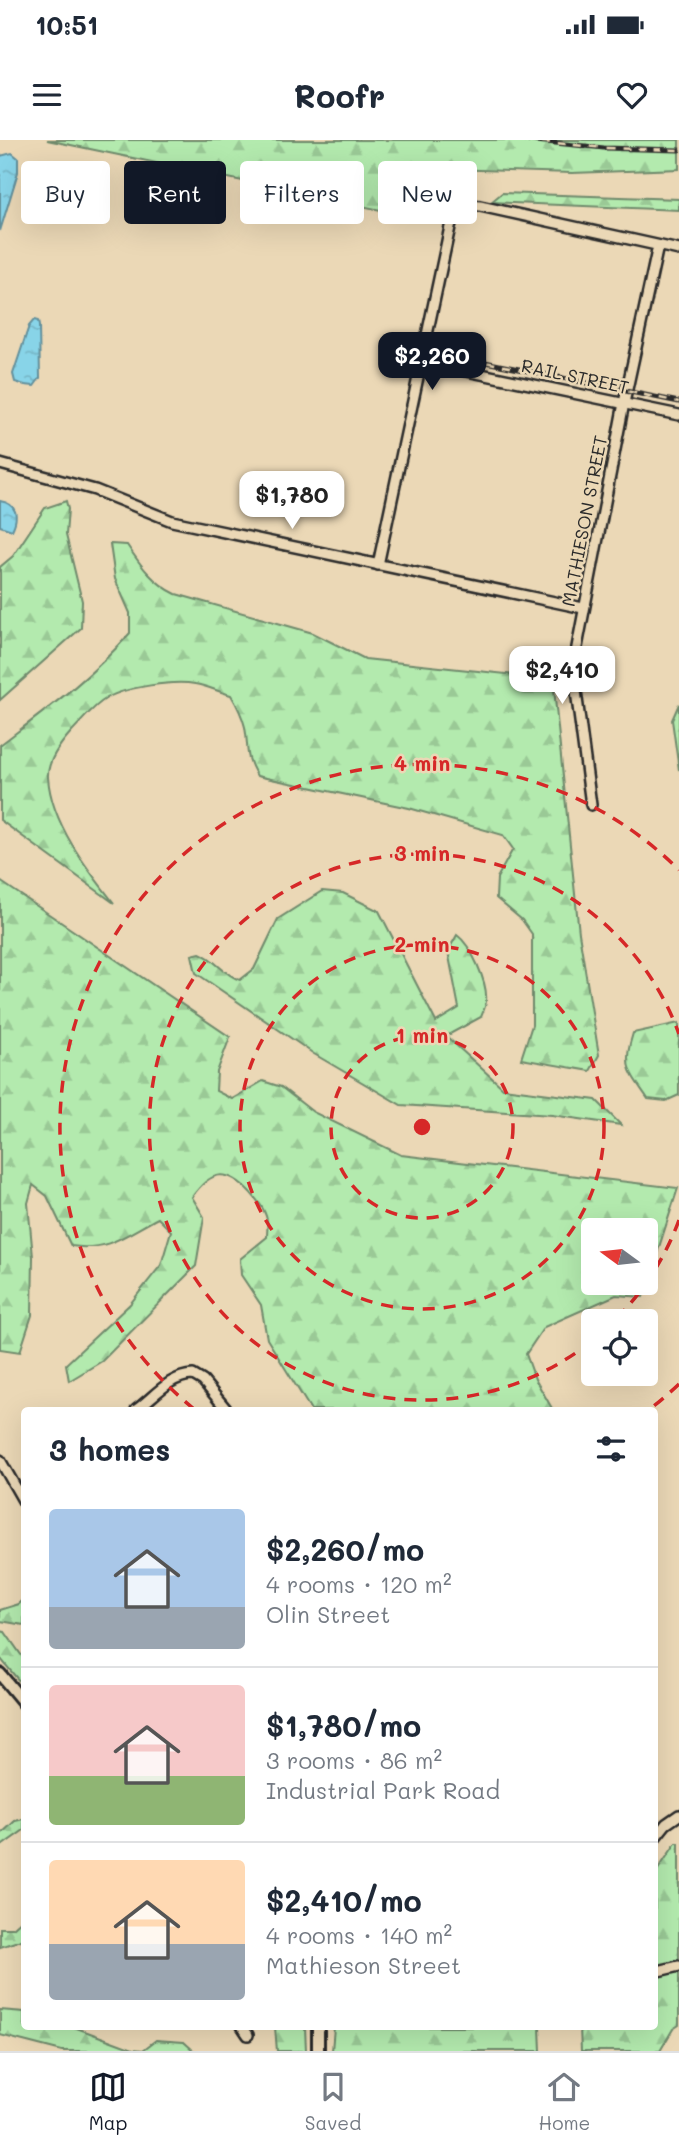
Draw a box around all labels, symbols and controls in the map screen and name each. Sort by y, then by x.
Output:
text: 10:51 [35,8,98,42]
text: Roofr [294,74,385,116]
icon: menu [28,76,66,114]
icon: heart [613,76,651,114]
chip: Buy [21,161,110,224]
chip: Rent [124,161,226,224]
chip: Filters [240,161,364,224]
chip: New [378,161,477,224]
pin: $2,260 [375,332,489,392]
text: $2,260 [394,340,470,370]
street label: RAIL STREET [519,353,631,399]
street label: MATHIESON STREET [556,433,612,608]
pin: $1,780 [235,472,349,531]
text: $1,780 [255,479,329,509]
pin: $2,410 [505,646,619,706]
text: $2,410 [525,654,599,684]
text: 4 min [394,749,450,776]
text: 3 min [394,839,450,866]
text: 2 min [394,930,450,957]
text: 1 min [396,1021,448,1048]
centre of rings [410,1115,434,1139]
north arrow [581,1218,658,1295]
map controls [581,1218,658,1386]
button: locate [581,1309,658,1386]
text: 3 homes [49,1429,170,1469]
icon: filters [592,1430,630,1468]
text: $2,260/mo [266,1529,424,1569]
icon: home [105,1537,189,1621]
text: 4 rooms · 120 m² [266,1569,452,1599]
text: Olin Street [266,1599,390,1629]
text: $1,780/mo [266,1705,421,1745]
icon: home [105,1713,189,1797]
text: 3 rooms · 86 m² [266,1745,442,1775]
text: Industrial Park Road [266,1775,500,1805]
text: $2,410/mo [266,1880,422,1920]
icon: home [105,1888,189,1972]
text: 4 rooms · 140 m² [266,1920,452,1950]
text: Mathieson Street [266,1950,461,1980]
tab: Map [89,2068,127,2135]
tab: Saved [305,2068,361,2135]
tab: Home [539,2068,590,2135]

